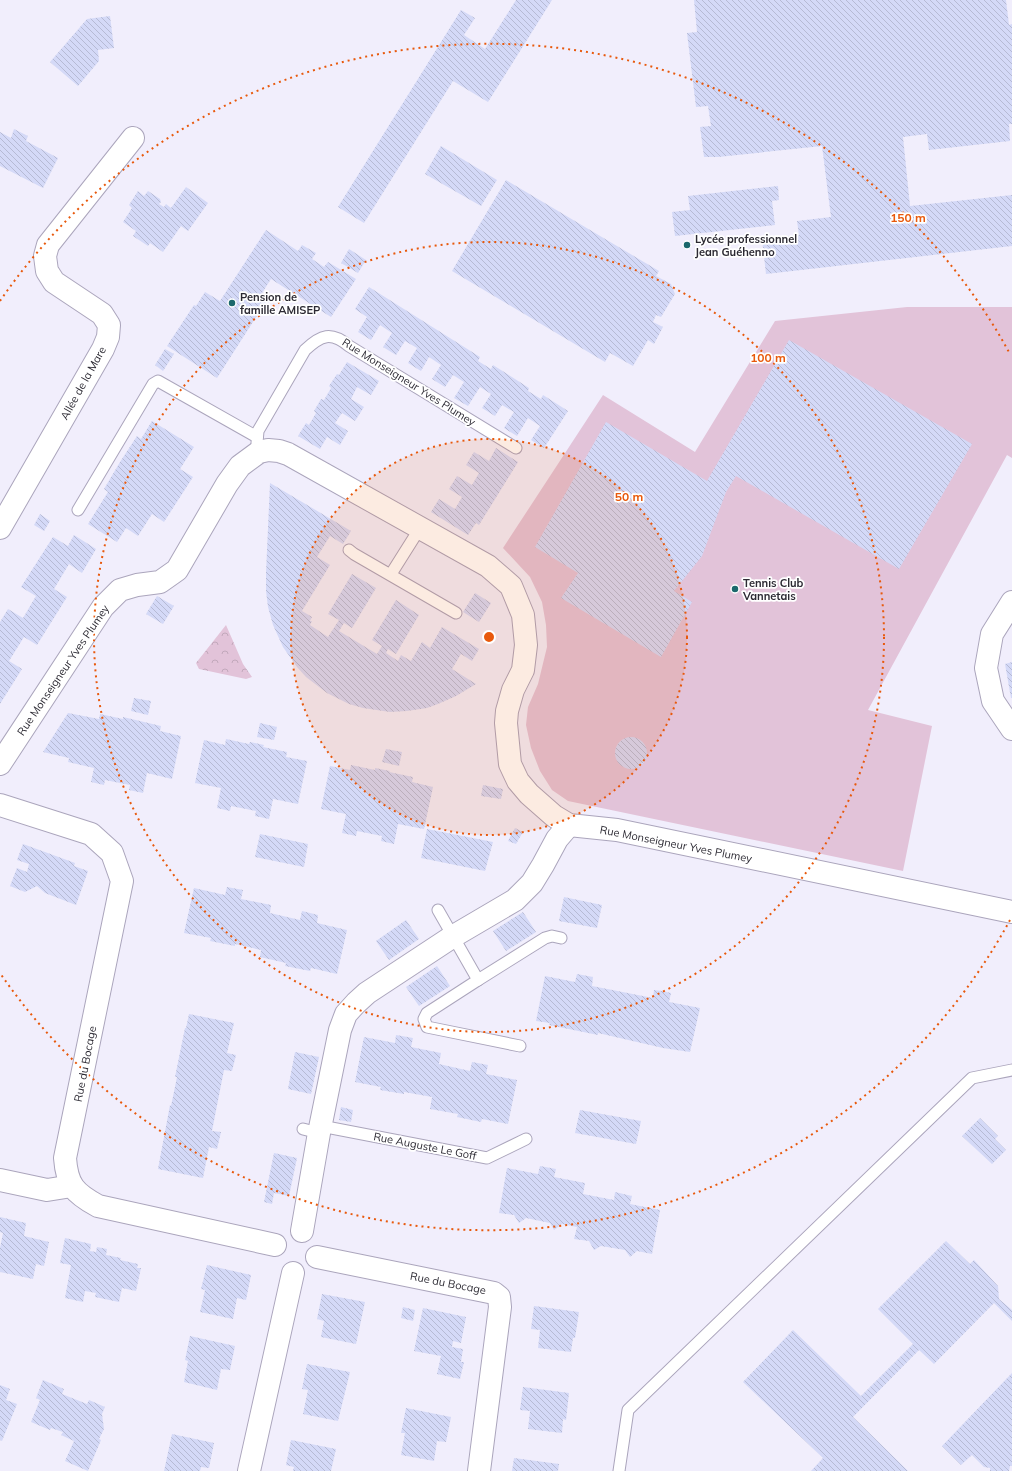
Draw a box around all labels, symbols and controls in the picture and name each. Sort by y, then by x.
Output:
text: 150 m [890,210,926,225]
place label: Lycée professionnel Jean Guéhenno [695,232,797,259]
marker: Lycée professionnel Jean Guéhenno [682,240,692,250]
place label: Pension de famille AMISEP [240,290,320,317]
marker: Pension de famille AMISEP [227,298,237,308]
street label: Rue Monseigneur Yves Plumey [340,335,478,429]
street label: Allée de la Mare [57,344,109,422]
text: 100 m [750,350,786,365]
text: 50 m [615,489,643,504]
place label: Tennis Club Vannetais [742,576,804,603]
marker: Tennis Club Vannetais [730,584,740,594]
street label: Rue Monseigneur Yves Plumey [14,602,112,738]
centre of rings [482,630,496,644]
street label: Rue Monseigneur Yves Plumey [599,822,753,866]
street label: Rue du Bocage [71,1025,99,1103]
street label: Rue Auguste Le Goff [372,1129,478,1163]
street label: Rue du Bocage [409,1269,487,1297]

